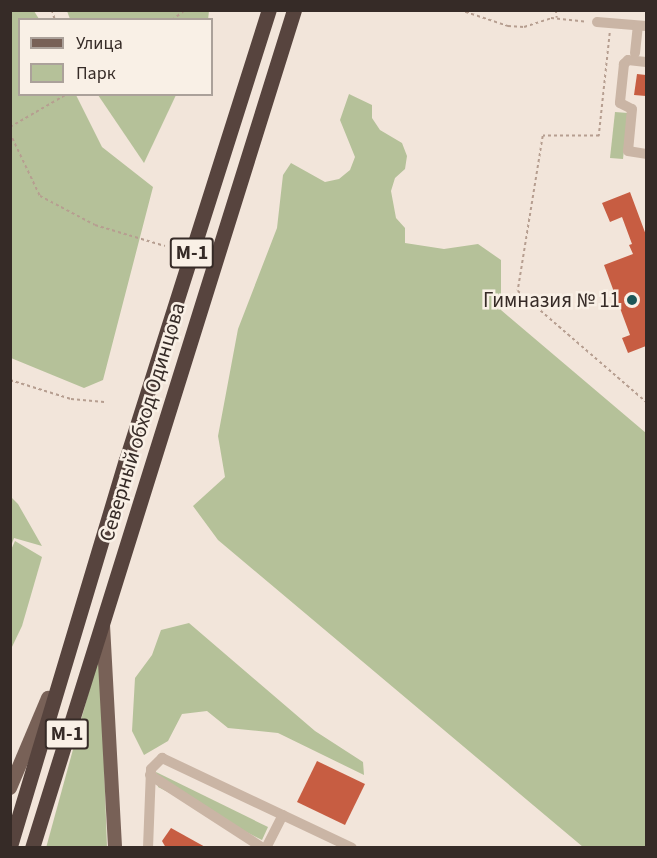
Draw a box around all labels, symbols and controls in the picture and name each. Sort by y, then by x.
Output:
legend [18,18,213,96]
text: Улица [76,31,123,56]
text: Парк [76,61,116,86]
road number: М-1 [170,236,214,270]
place label: Гимназия № 11 [483,287,620,313]
marker: Гимназия № 11 [625,293,639,307]
street label: Северный обход Одинцова [94,299,190,545]
road number: М-1 [44,717,90,751]

